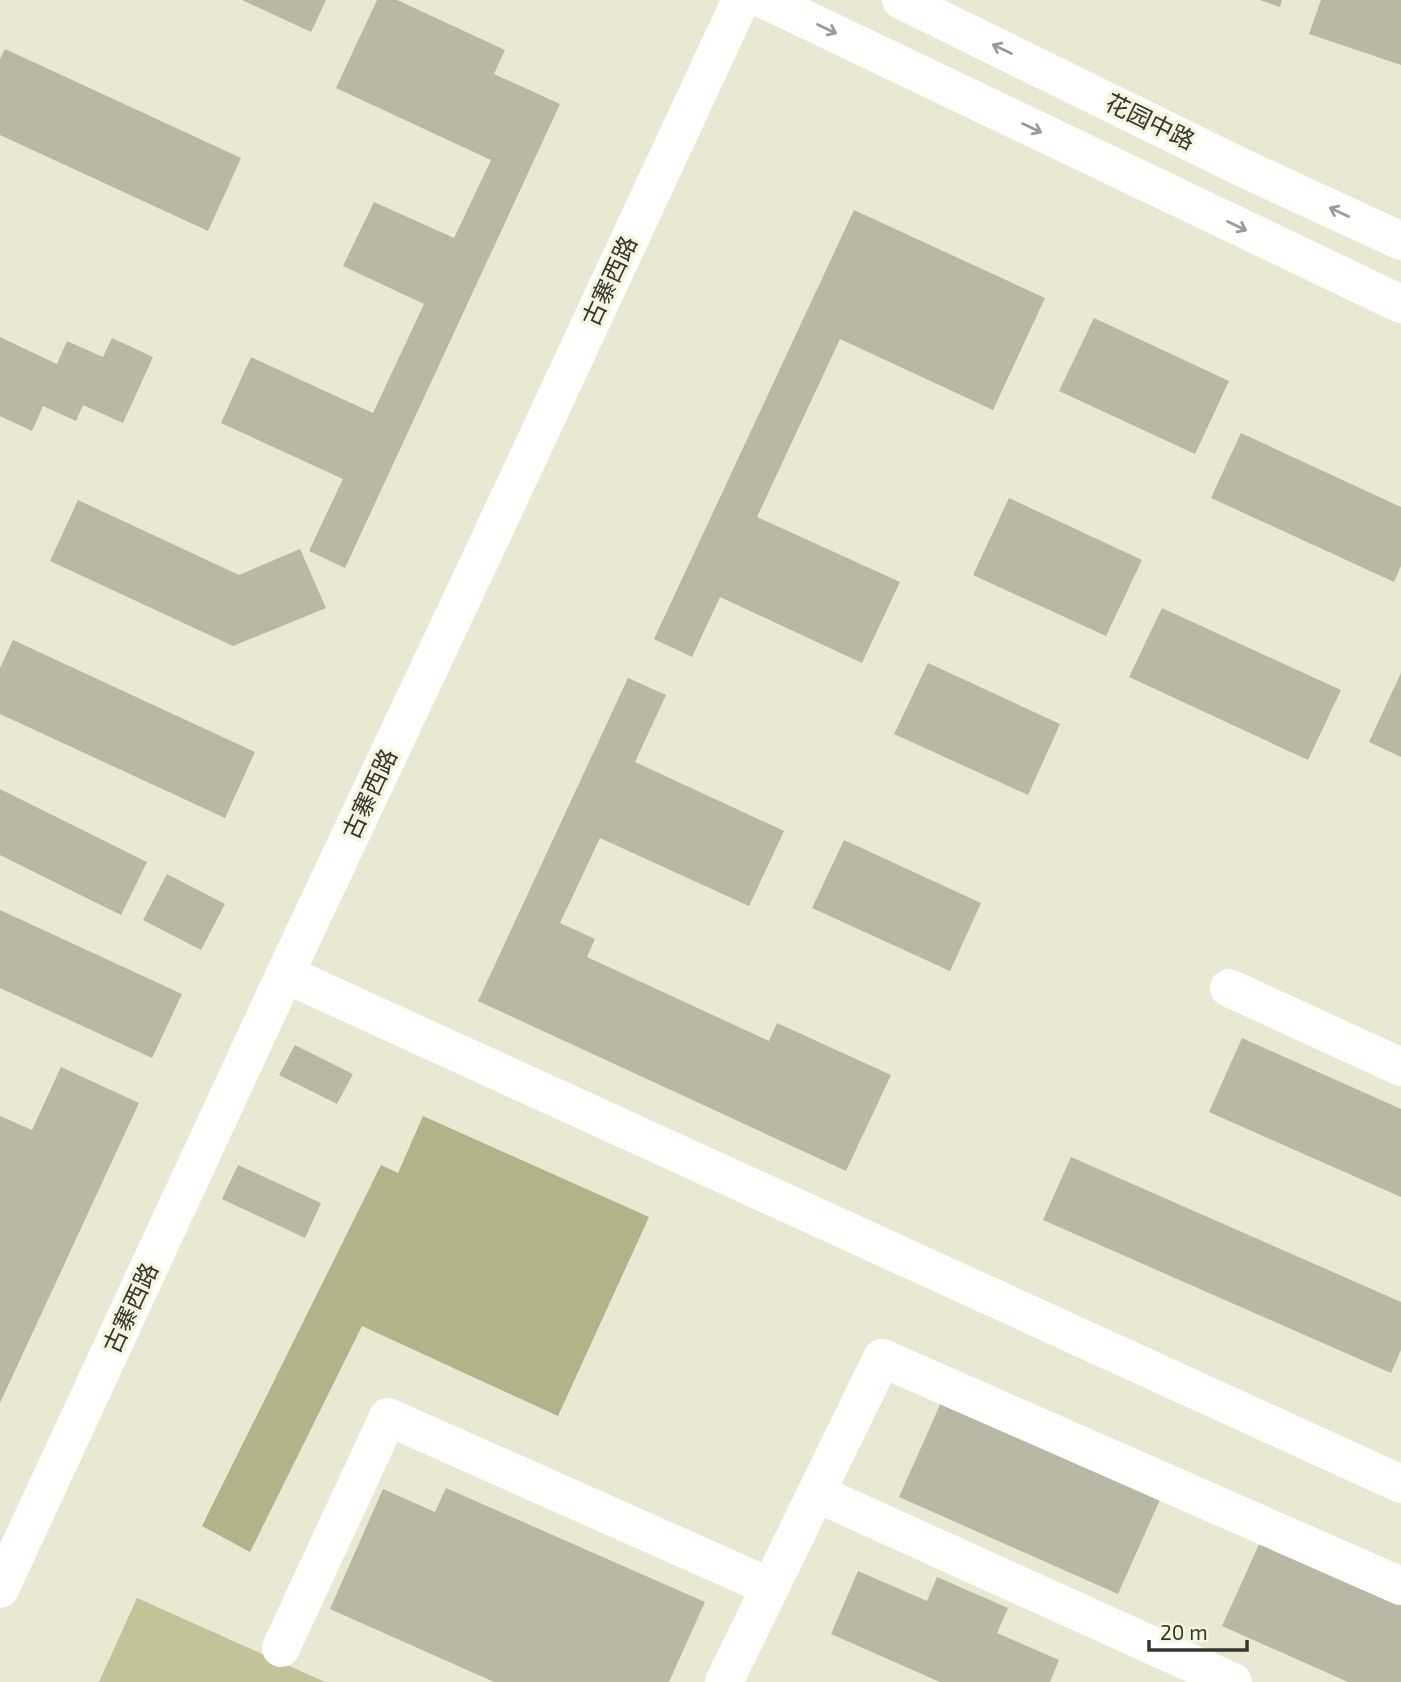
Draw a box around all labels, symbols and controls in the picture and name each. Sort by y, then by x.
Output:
one-way arrow [816,23,837,37]
one-way arrow [992,42,1013,56]
street label: 花园中路 [1101,87,1200,155]
one-way arrow [1021,121,1042,135]
one-way arrow [1329,205,1350,218]
one-way arrow [1226,219,1247,233]
street label: 古寨西路 [575,231,642,330]
street label: 古寨西路 [335,744,402,843]
street label: 古寨西路 [96,1258,163,1357]
scale bar [1149,1608,1247,1652]
text: 20 m [1160,1619,1208,1644]

